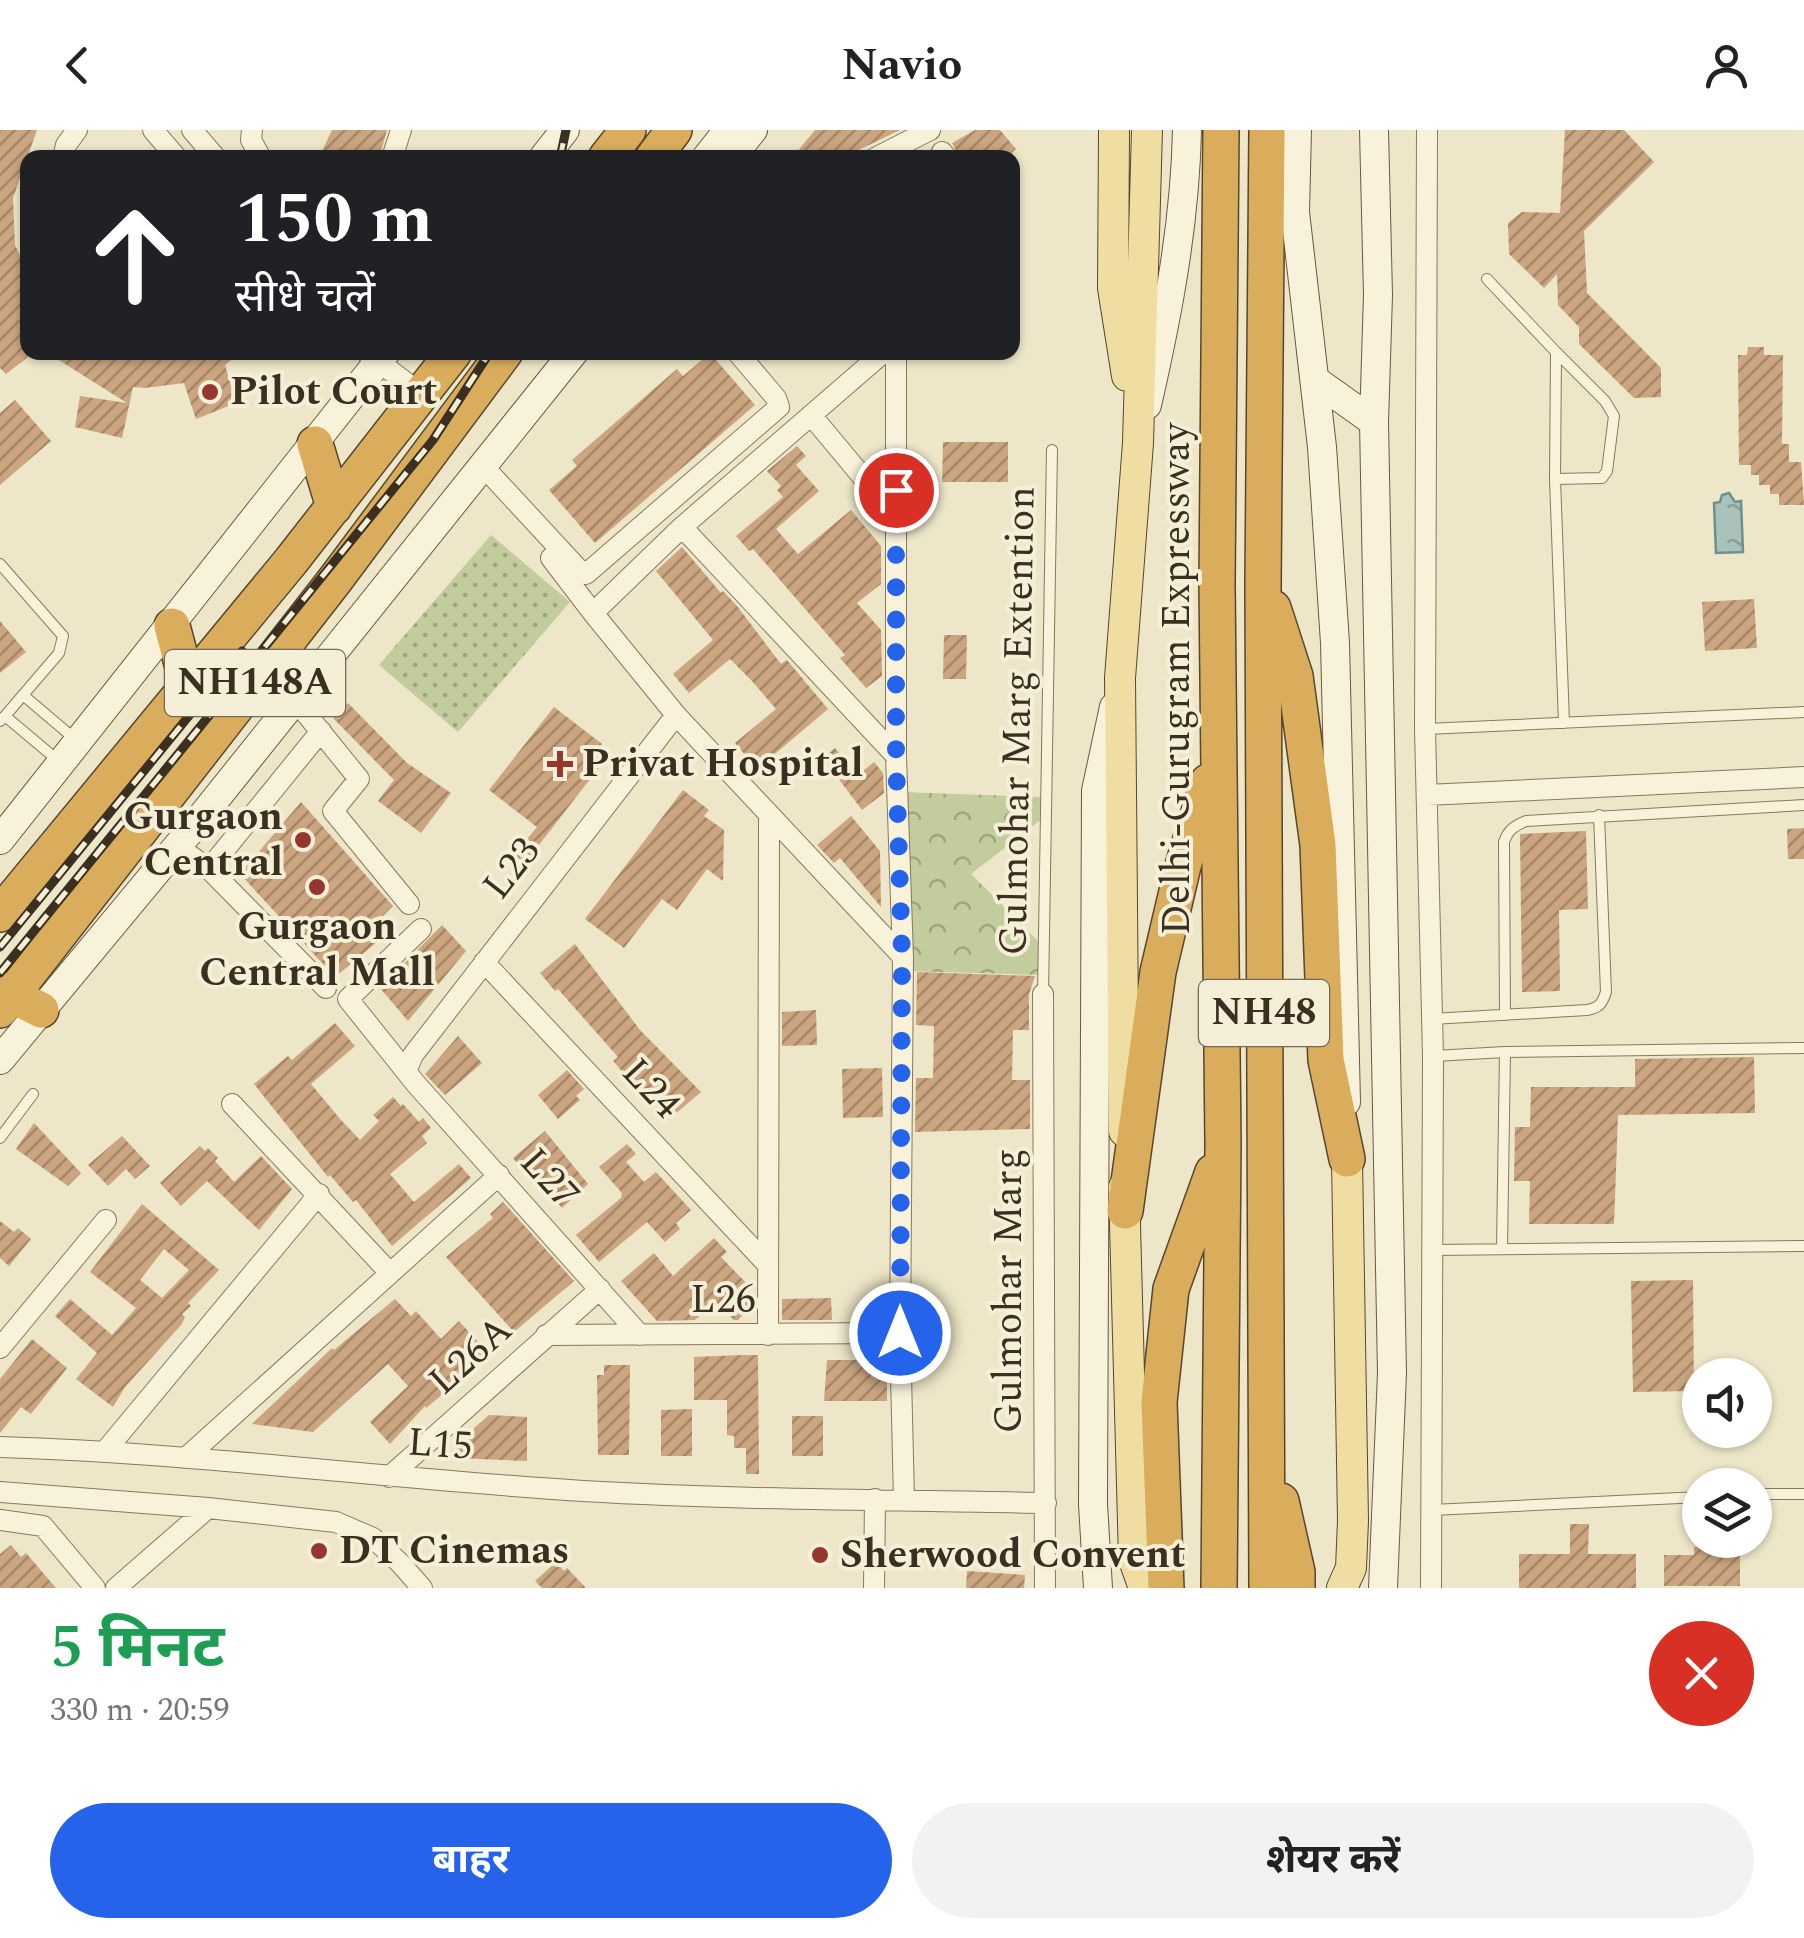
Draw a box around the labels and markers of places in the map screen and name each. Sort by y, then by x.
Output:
place label: Pilot Court [230,362,437,423]
marker: Pilot Court [199,381,221,403]
pin [854,448,939,533]
place label: Privat Hospital [582,734,864,795]
marker: Privat Hospital [547,751,573,777]
place label: Gurgaon Central [123,787,283,894]
marker: Gurgaon Central [292,829,314,851]
marker: Gurgaon Central Mall [306,876,328,898]
place label: Gurgaon Central Mall [199,897,435,1004]
place label: DT Cinemas [339,1521,569,1582]
place label: Sherwood Convent [840,1525,1186,1586]
marker: DT Cinemas [308,1540,330,1562]
marker: Sherwood Convent [809,1544,831,1566]

